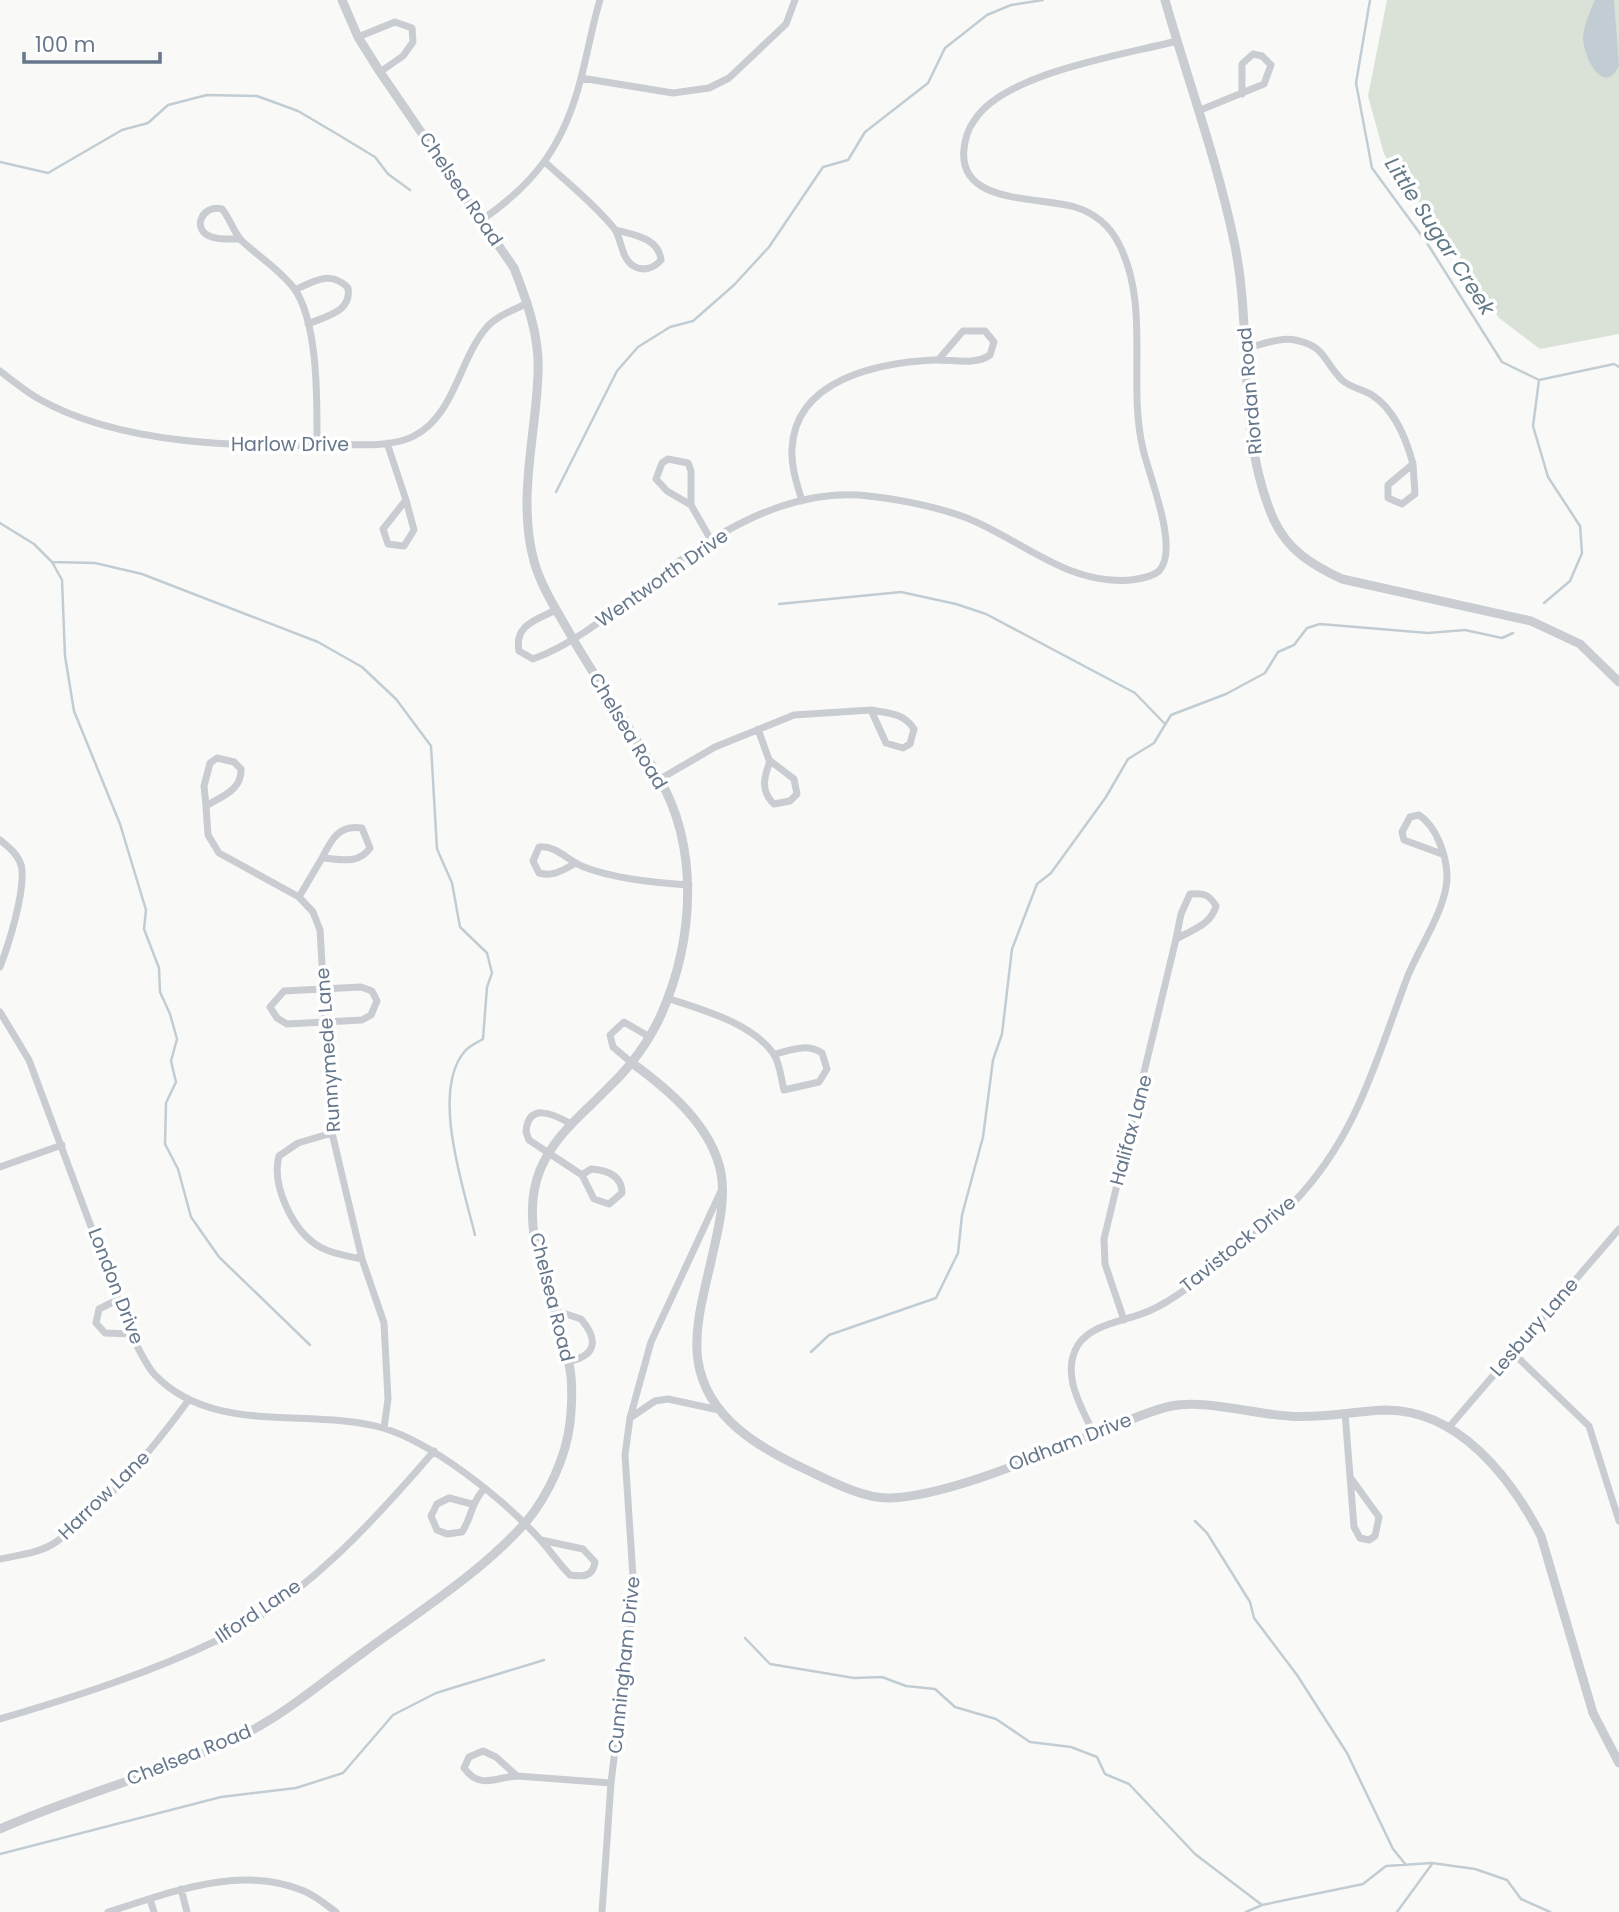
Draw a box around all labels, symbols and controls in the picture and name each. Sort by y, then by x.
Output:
scale bar [24,21,161,65]
text: 100 m [35,30,95,59]
street label: Chelsea Road [413,127,509,251]
water label: Little Sugar Creek [1378,151,1503,322]
street label: Riordan Road [1231,326,1269,456]
street label: Harlow Drive [231,431,349,458]
street label: Wentworth Drive [590,522,734,634]
street label: Chelsea Road [582,667,674,795]
street label: Runnymede Lane [309,967,347,1133]
street label: Halifax Lane [1103,1072,1159,1188]
street label: Tavistock Drive [1175,1189,1301,1299]
street label: London Drive [81,1224,151,1348]
street label: Chelsea Road [523,1230,581,1364]
street label: Lesbury Lane [1484,1272,1584,1382]
street label: Oldham Drive [1005,1406,1135,1478]
street label: Harrow Lane [52,1444,156,1546]
street label: Ilford Lane [210,1572,306,1650]
street label: Cunningham Drive [601,1575,647,1755]
street label: Chelsea Road [123,1718,255,1792]

